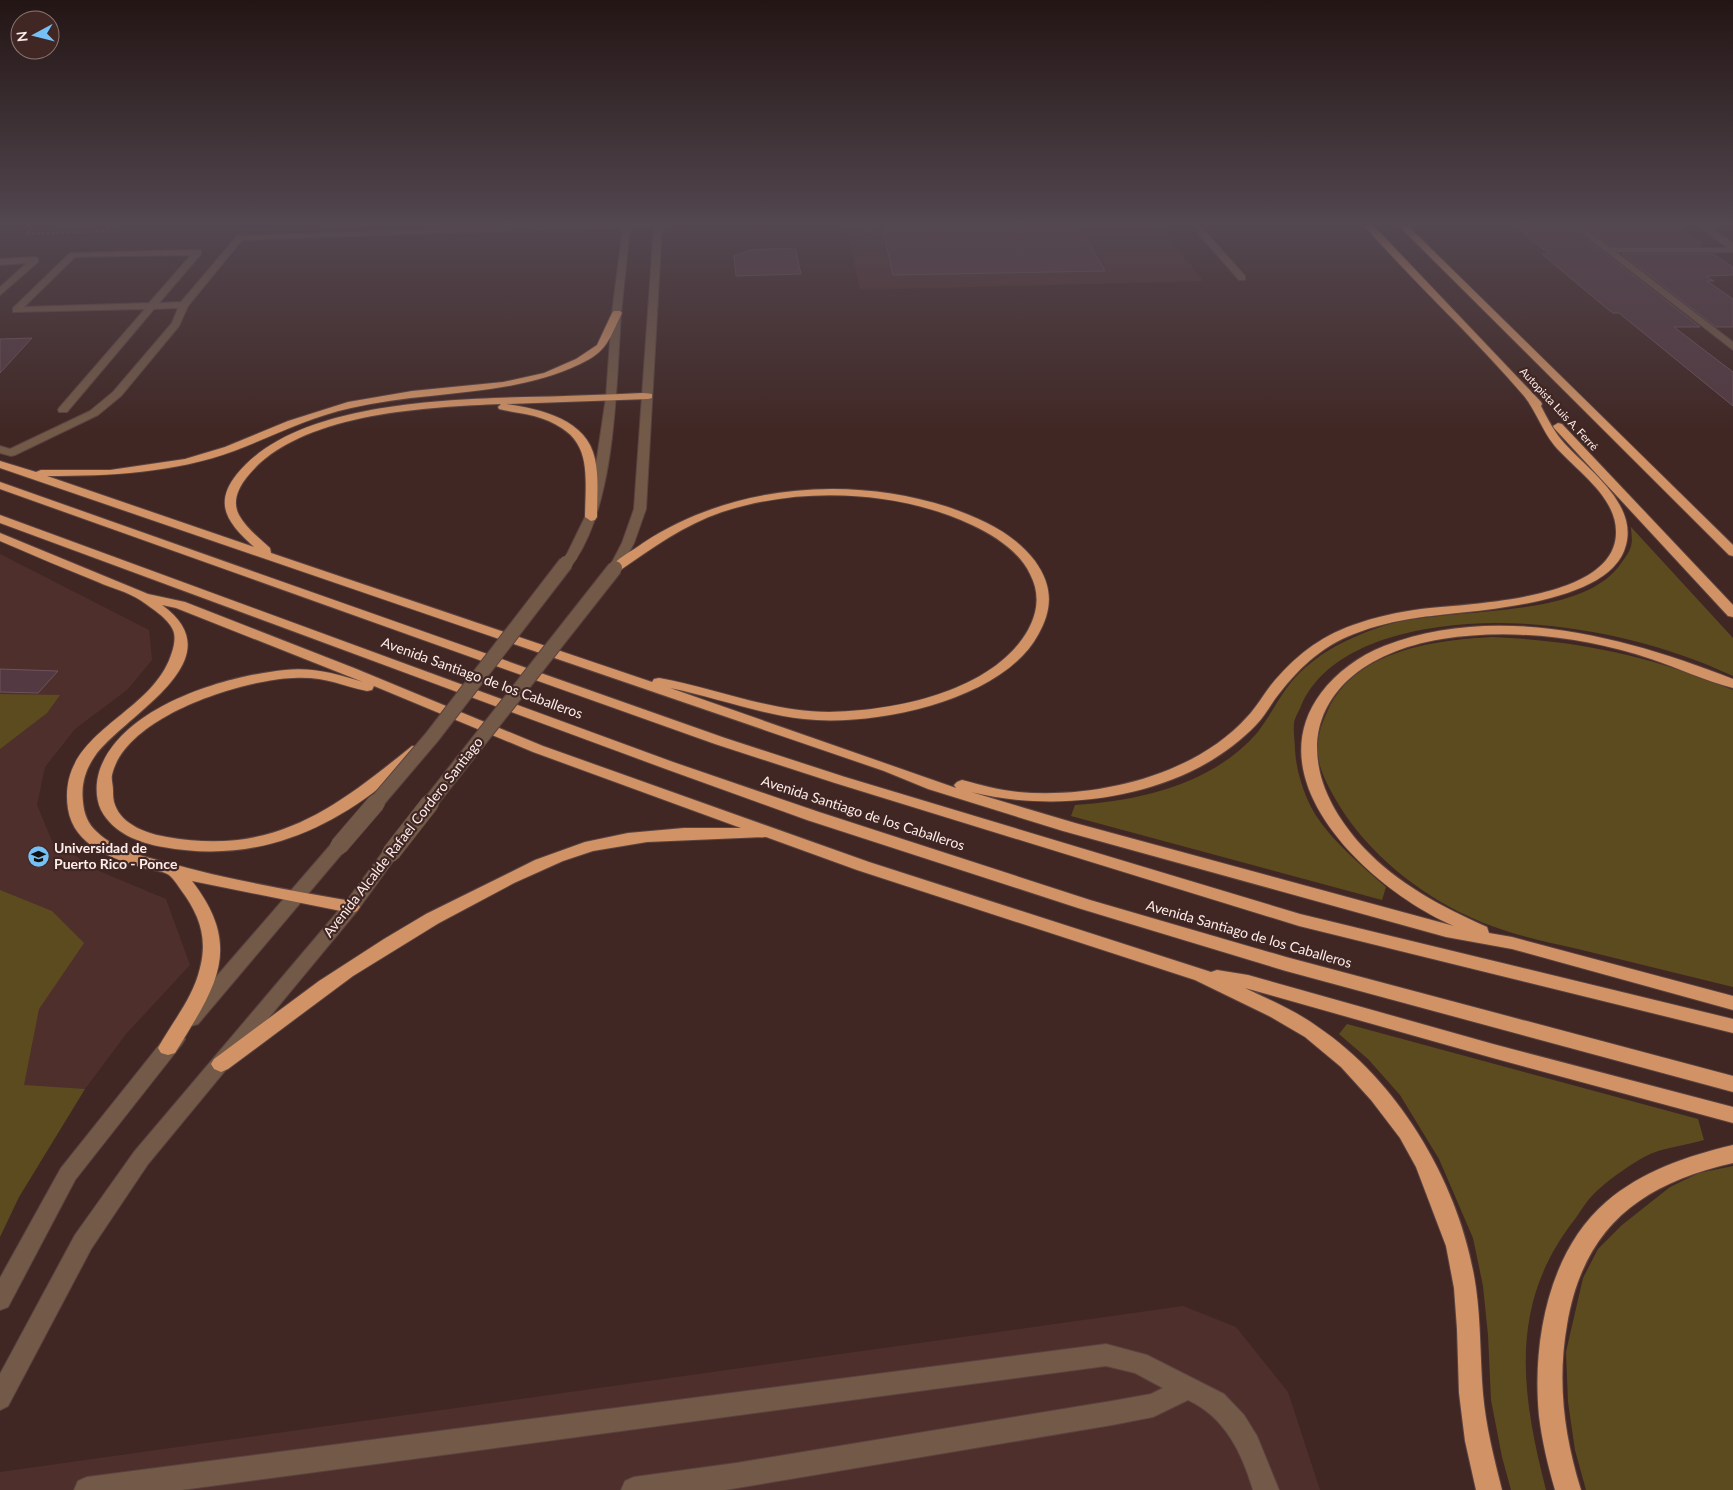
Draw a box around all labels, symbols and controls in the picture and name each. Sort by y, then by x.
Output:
north arrow [10,10,60,60]
text: N [13,30,31,43]
street label: Autopista Luis A. Ferré [1518,364,1601,453]
street label: Avenida Santiago de los Caballeros [379,633,585,722]
street label: Avenida Alcalde Rafael Cordero Santiago [319,733,486,940]
street label: Avenida Santiago de los Caballeros [759,772,967,854]
place label: Universidad de Puerto Rico - Ponce [54,839,178,872]
school or university icon: Universidad de Puerto Rico - Ponce [26,844,50,868]
street label: Avenida Santiago de los Caballeros [1144,896,1354,971]

